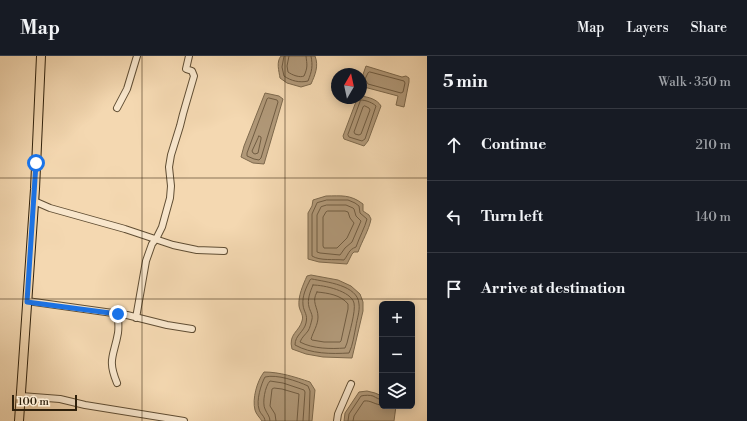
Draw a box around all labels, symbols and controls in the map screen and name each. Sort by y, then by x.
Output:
text: Map [20,16,60,40]
text: Map [577,19,604,37]
text: Layers [626,19,669,37]
text: Share [691,19,727,37]
north arrow [331,68,367,104]
text: 5 min [443,71,488,93]
text: Walk · 350 m [658,74,731,90]
icon: ahead [443,134,465,156]
text: Continue [481,135,546,154]
text: 210 m [696,137,731,153]
route start [27,154,45,172]
icon: left [443,206,465,228]
text: Turn left [481,207,543,226]
text: 140 m [695,209,731,225]
icon: arrive [443,278,465,300]
text: Arrive at destination [481,279,625,298]
map controls [379,301,415,409]
button: + [379,301,415,337]
route end [109,305,127,323]
button: − [379,337,415,373]
button: layers [379,373,415,409]
scale bar [12,393,77,412]
text: 100 m [18,395,49,409]

